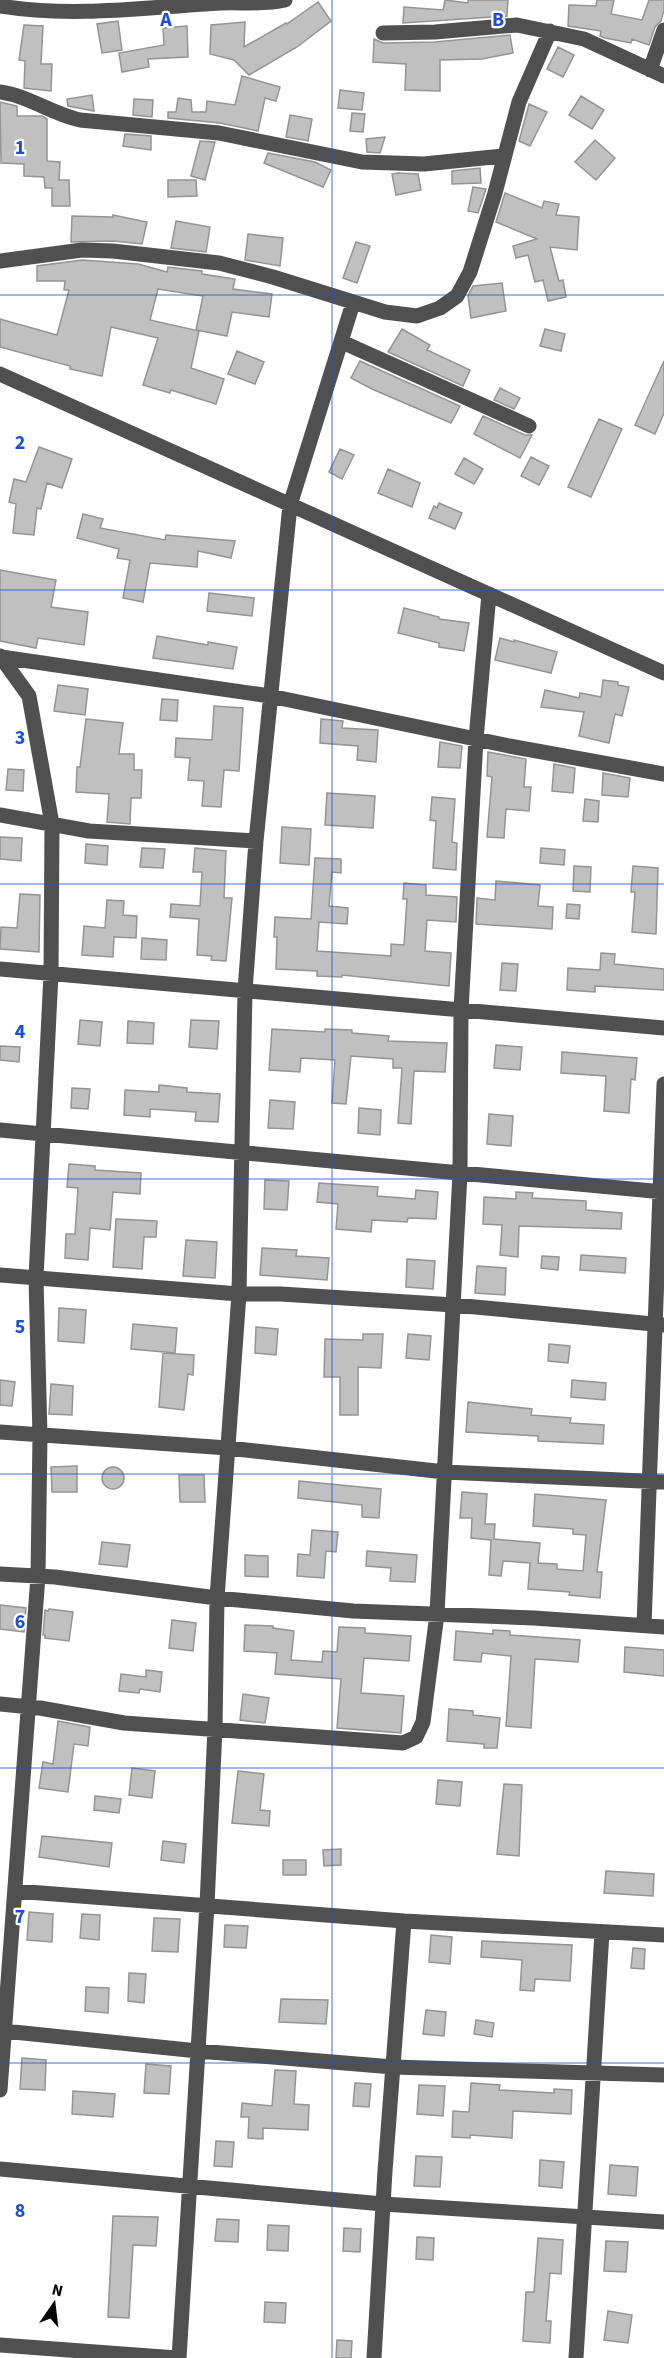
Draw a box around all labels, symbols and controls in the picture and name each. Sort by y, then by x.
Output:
text: A [159,6,172,34]
text: B [492,6,504,34]
text: 1 [15,134,25,162]
text: 2 [15,429,25,457]
text: 3 [15,724,25,752]
text: 4 [15,1018,26,1046]
text: 5 [15,1313,25,1341]
text: 6 [15,1608,25,1636]
text: 7 [15,1903,25,1931]
text: 8 [15,2197,25,2225]
north arrow [24,2274,84,2334]
text: N [50,2278,65,2302]

